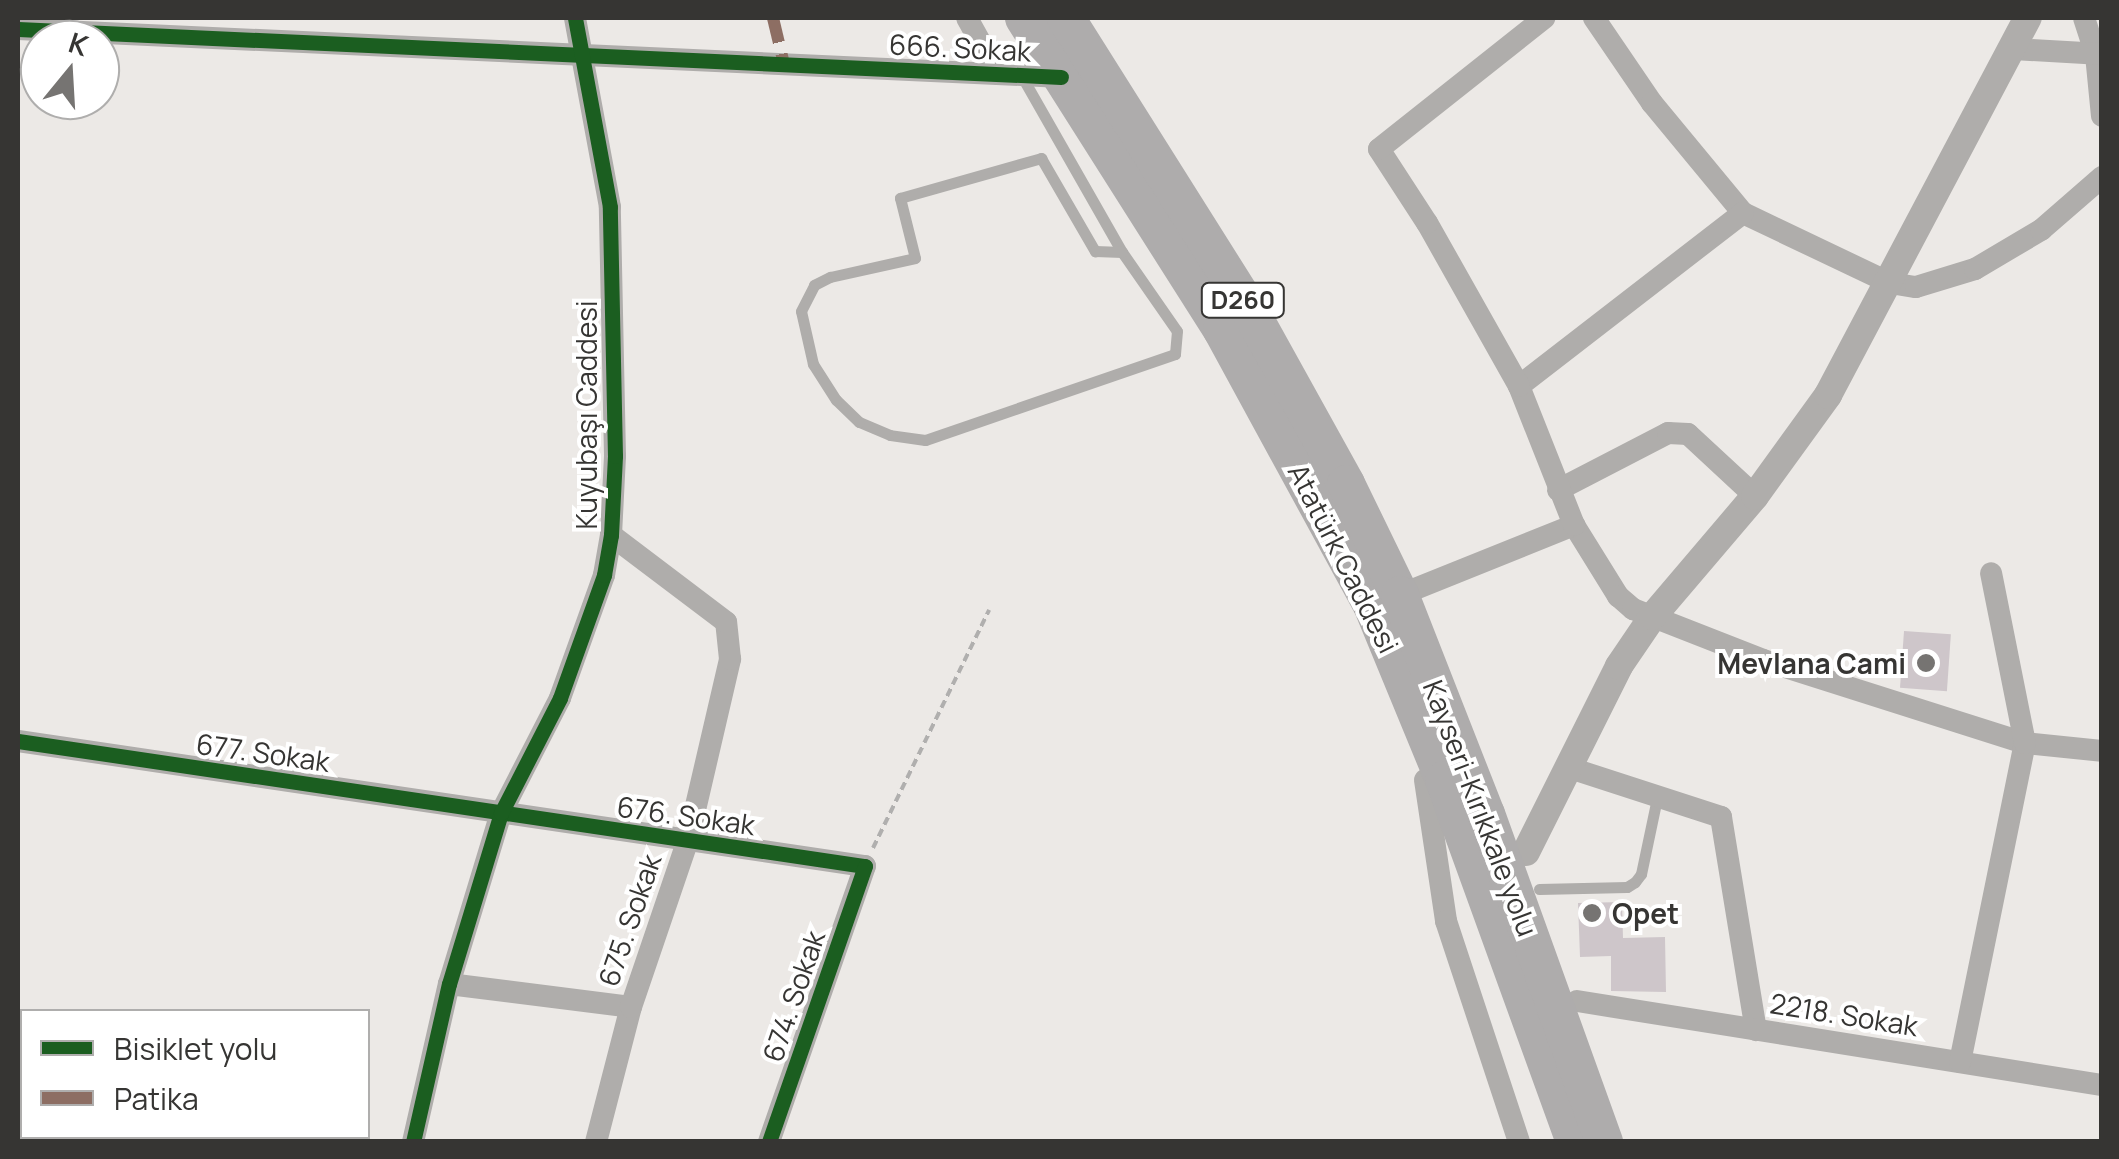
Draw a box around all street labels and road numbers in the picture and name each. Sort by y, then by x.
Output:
street label: 666. Sokak [888,27,1032,67]
road number: D260 [1200,280,1286,320]
street label: Kuyubaşı Caddesi [569,300,603,530]
street label: Atatürk Caddesi [1282,458,1406,658]
street label: Kayseri-Kırıkkale yolu [1417,675,1545,941]
street label: 677. Sokak [194,726,332,778]
street label: 676. Sokak [615,789,757,841]
street label: 675. Sokak [591,850,667,990]
street label: 674. Sokak [755,926,831,1066]
street label: 2218. Sokak [1768,986,1920,1042]

